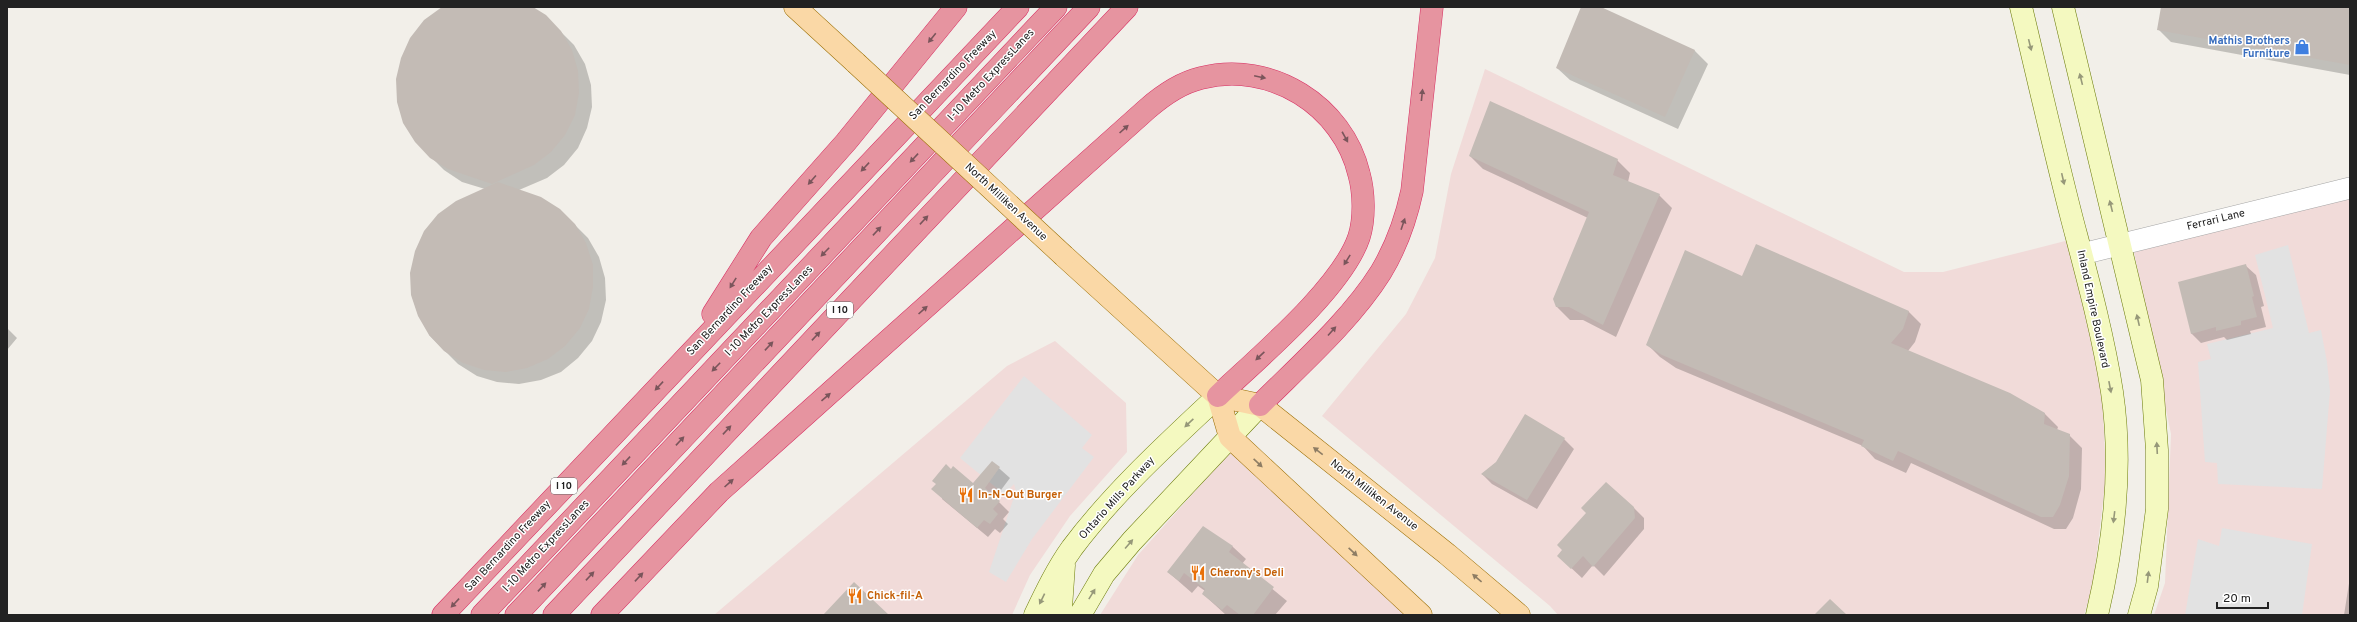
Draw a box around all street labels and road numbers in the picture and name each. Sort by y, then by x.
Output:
street label: I-10 Metro ExpressLanes [945,26,1037,124]
street label: San Bernardino Freeway [906,27,1000,123]
street label: North Milliken Avenue [962,160,1050,244]
street label: Ferrari Lane [2185,206,2247,234]
street label: Inland Empire Boulevard [2074,249,2112,369]
street label: San Bernardino Freeway [684,261,776,359]
street label: I-10 Metro ExpressLanes [722,263,816,359]
road number: I 10 [827,302,853,318]
street label: Ontario Mills Parkway [1076,453,1158,542]
street label: North Milliken Avenue [1327,456,1421,534]
road number: I 10 [551,478,577,494]
street label: San Bernardino Freeway [462,497,554,595]
street label: I-10 Metro ExpressLanes [500,497,592,595]

